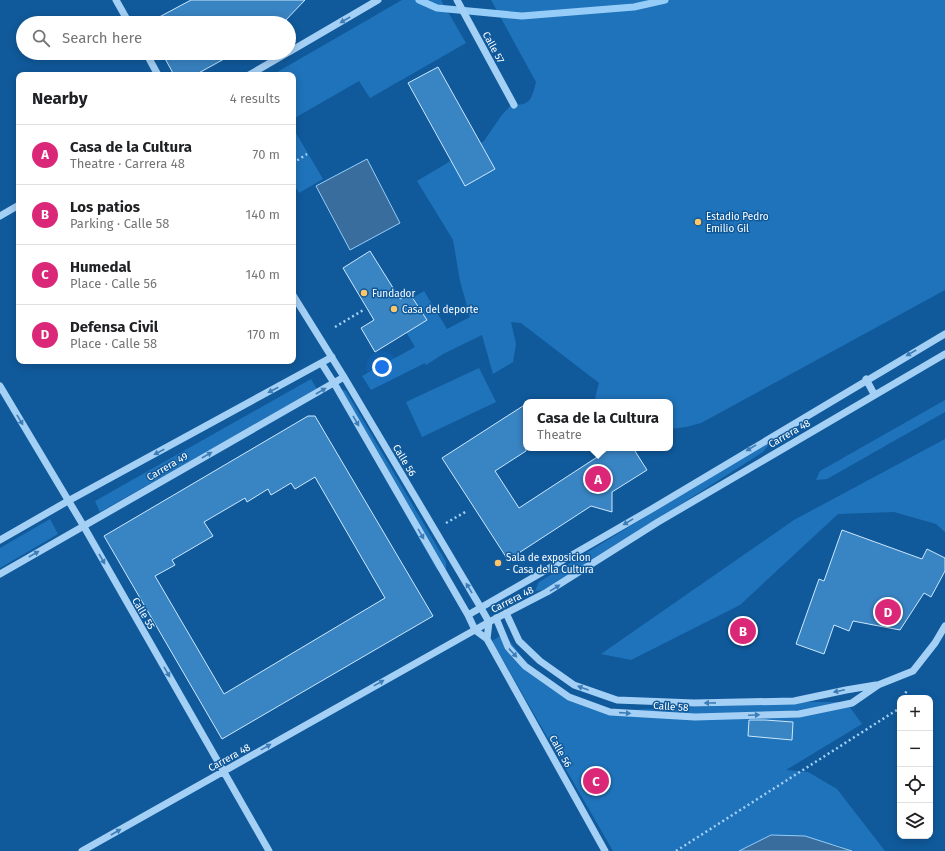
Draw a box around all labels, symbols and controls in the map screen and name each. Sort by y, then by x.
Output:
search box [16,16,296,60]
one-way arrow [339,16,350,23]
icon: search [30,27,52,49]
text: Search here [62,29,142,47]
street label: Calle 57 [480,30,507,66]
text: Nearby [32,88,87,109]
text: 4 results [230,91,280,106]
text: Casa de la Cultura [70,138,192,156]
text: A [41,147,49,162]
text: 70 m [253,147,280,162]
text: Theatre · Carrera 48 [70,156,185,171]
text: Los patios [70,198,140,216]
text: B [41,207,49,222]
text: 140 m [246,207,280,222]
place label: Estadio Pedro Emilio Gil [706,211,769,235]
text: Parking · Calle 58 [70,216,170,231]
marker: Estadio Pedro Emilio Gil [693,217,703,227]
text: Humedal [70,258,131,276]
text: C [41,267,49,282]
text: 140 m [246,267,280,282]
text: Place · Calle 56 [70,276,157,291]
marker: Fundador [359,288,369,298]
place label: Fundador [372,288,415,300]
marker: Casa del deporte [389,304,399,314]
place label: Casa del deporte [402,304,479,316]
text: Defensa Civil [70,318,158,336]
text: D [41,327,49,342]
text: 170 m [247,327,280,342]
text: Place · Calle 58 [70,336,157,351]
one-way arrow [905,350,917,357]
your location [372,357,392,377]
one-way arrow [267,387,279,393]
one-way arrow [315,387,327,394]
popup [523,399,673,451]
text: Casa de la Cultura [537,409,659,427]
one-way arrow [16,415,24,425]
one-way arrow [353,415,360,427]
street label: Carrera 48 [766,417,813,451]
text: Theatre [537,427,582,442]
street label: Calle 56 [390,442,418,479]
one-way arrow [745,445,757,452]
one-way arrow [153,449,165,455]
street label: Carrera 49 [145,450,190,484]
one-way arrow [202,452,213,458]
pin: A [585,464,611,494]
one-way arrow [622,519,634,526]
one-way arrow [418,528,425,540]
one-way arrow [29,550,39,558]
place label: Sala de exposicion - Casa de la Cultura [506,552,594,576]
one-way arrow [99,553,106,565]
marker: Sala de exposicion - Casa de la Cultura [493,558,503,568]
one-way arrow [466,582,473,594]
street label: Carrera 48 [489,584,536,616]
one-way arrow [549,584,561,591]
street label: Calle 55 [129,595,157,632]
pin: D [875,597,901,627]
pin: B [730,616,756,646]
one-way arrow [508,648,518,658]
one-way arrow [163,666,170,678]
one-way arrow [373,680,385,687]
one-way arrow [576,684,588,690]
one-way arrow [833,689,846,695]
map controls [897,695,933,839]
button: + [897,695,933,731]
street label: Calle 58 [653,700,689,714]
one-way arrow [703,700,716,706]
one-way arrow [619,710,632,716]
one-way arrow [748,712,760,719]
button: − [897,731,933,767]
street label: Calle 56 [546,733,574,770]
street label: Carrera 48 [206,741,253,774]
one-way arrow [260,744,272,751]
pin: C [583,766,609,796]
button: locate [897,767,933,803]
button: layers [897,803,933,839]
one-way arrow [110,828,122,835]

